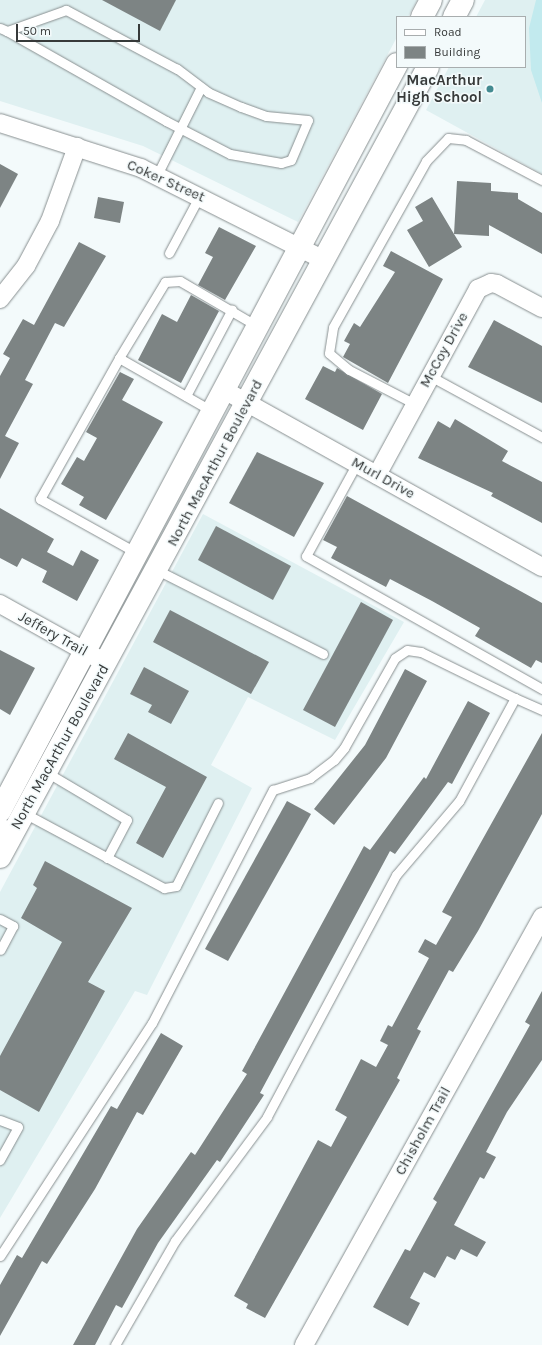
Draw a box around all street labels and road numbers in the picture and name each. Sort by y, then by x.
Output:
street label: Coker Street [124,156,208,206]
street label: McCoy Drive [416,309,472,391]
street label: North MacArthur Boulevard [163,377,267,549]
street label: Murl Drive [348,453,418,503]
street label: Jeffery Trail [15,608,91,660]
street label: North MacArthur Boulevard [7,661,113,833]
street label: Chisholm Trail [391,1084,455,1178]

